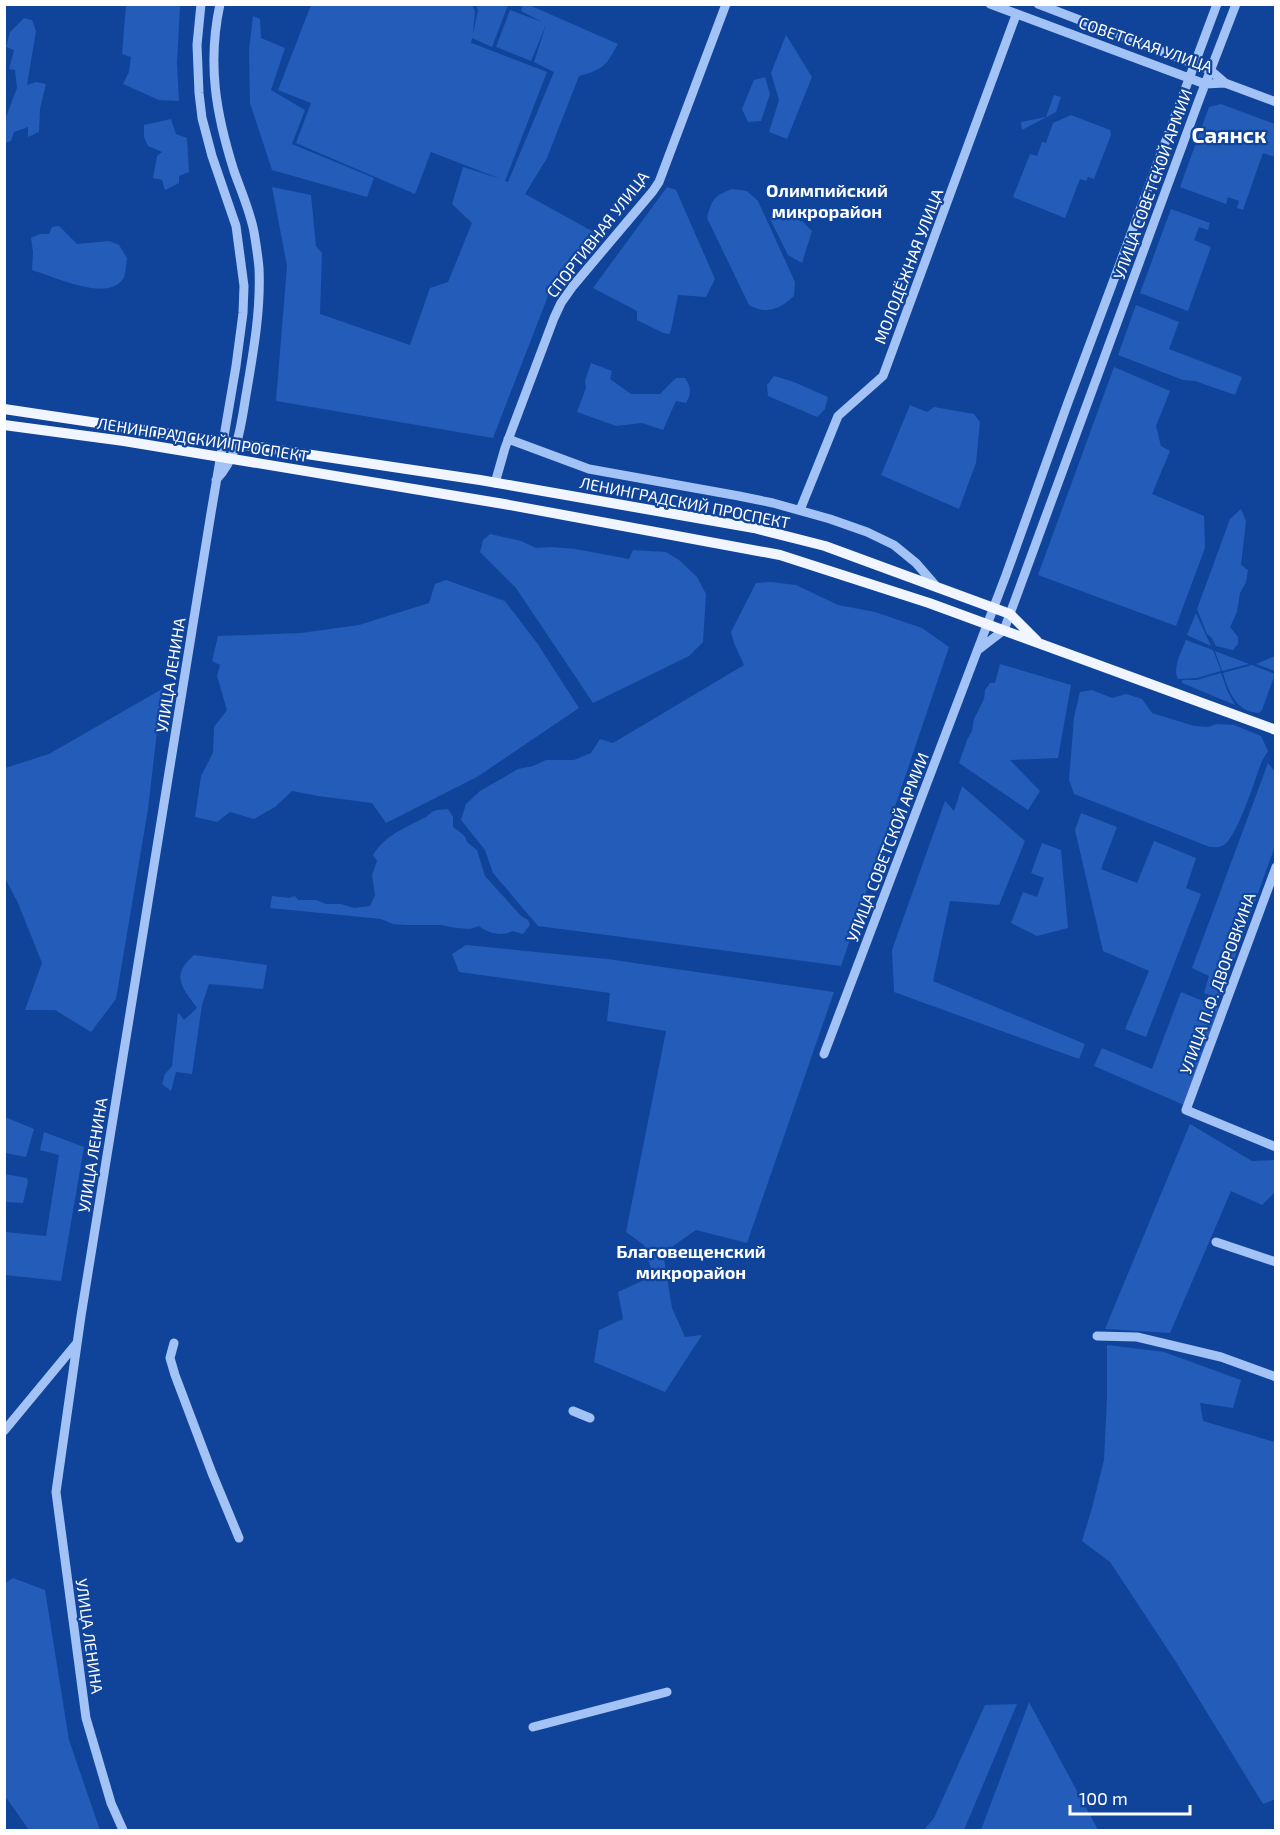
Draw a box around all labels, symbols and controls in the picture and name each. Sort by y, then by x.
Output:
street label: СОВЕТСКАЯ УЛИЦА [1077,12,1216,76]
street label: УЛИЦА СОВЕТСКОЙ АРМИИ [1109,86,1195,282]
district label: Саянск [1192,121,1266,147]
street label: СПОРТИВНАЯ УЛИЦА [542,167,652,301]
district label: Олимпийский микрорайон [766,179,888,222]
street label: МОЛОДЁЖНАЯ УЛИЦА [870,186,946,346]
street label: ЛЕНИНГРАДСКИЙ ПРОСПЕКТ [96,413,310,465]
street label: ЛЕНИНГРАДСКИЙ ПРОСПЕКТ [578,472,792,532]
street label: УЛИЦА ЛЕНИНА [152,616,188,734]
street label: УЛИЦА СОВЕТСКОЙ АРМИИ [842,750,932,944]
street label: УЛИЦА П.Ф. ДВОРОВКИНА [1175,890,1259,1076]
street label: УЛИЦА ЛЕНИНА [74,1096,110,1214]
district label: Благовещенский микрорайон [616,1240,766,1283]
street label: УЛИЦА ЛЕНИНА [73,1577,107,1695]
scale bar [1070,1778,1190,1816]
text: 100 m [1079,1787,1128,1809]

